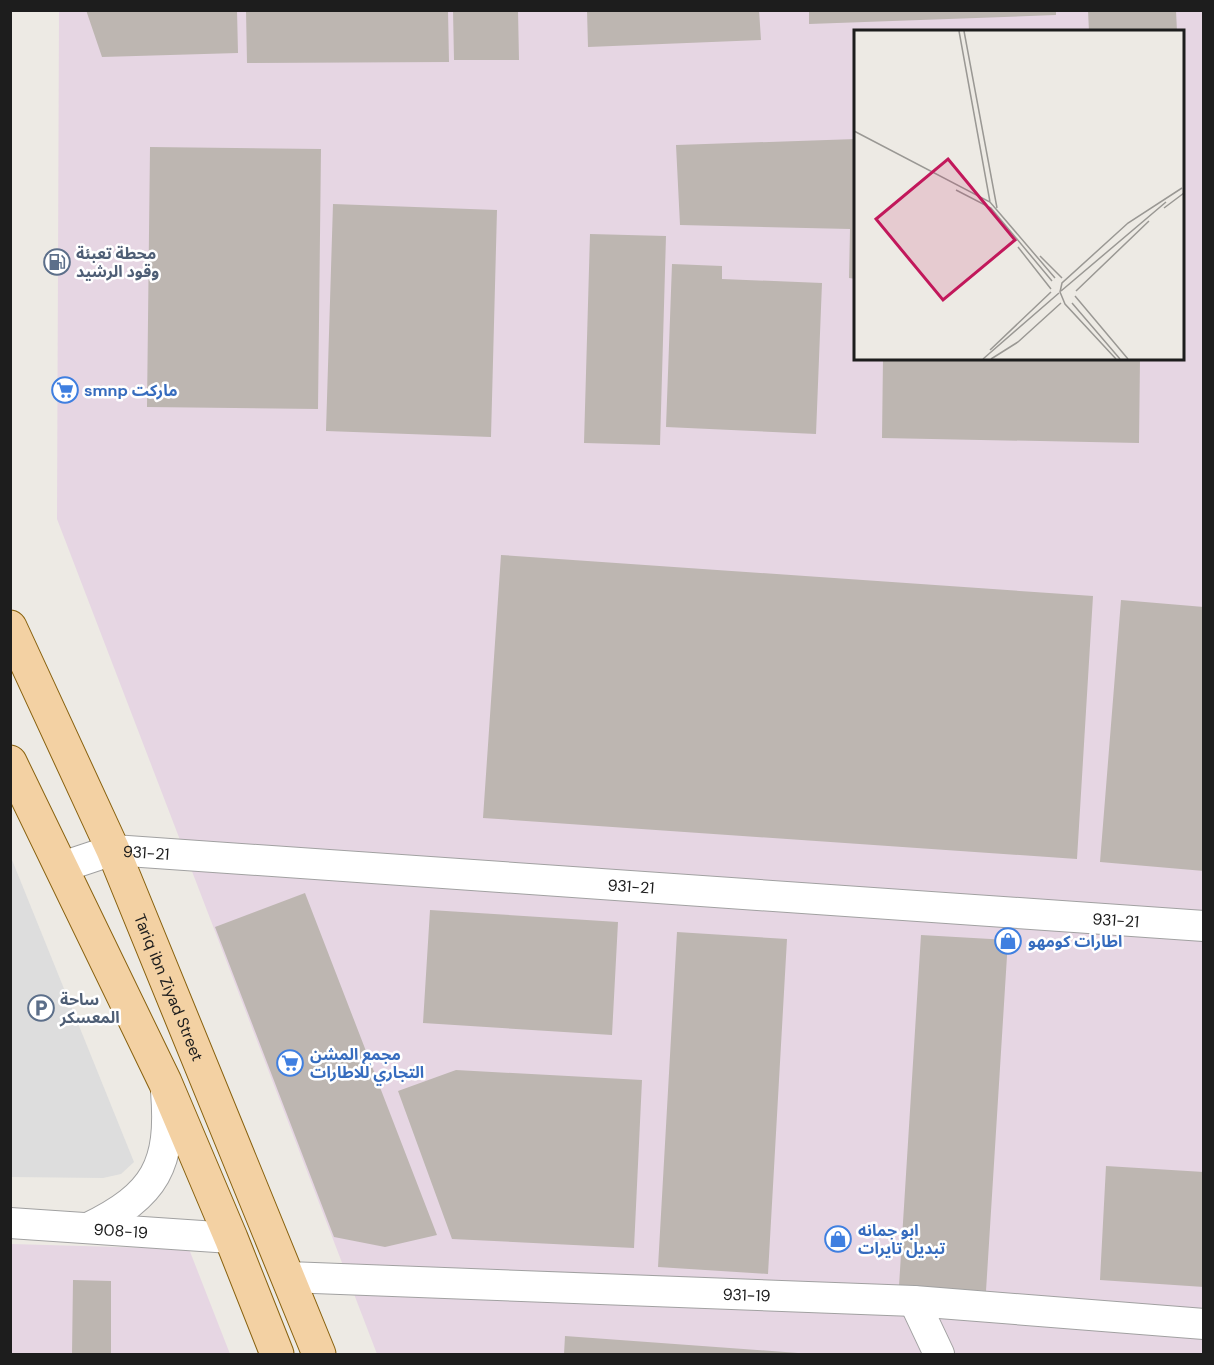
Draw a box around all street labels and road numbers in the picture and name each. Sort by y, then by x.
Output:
street label: 931-21 [122,841,170,865]
street label: 931-21 [607,874,655,899]
street label: 931-21 [1092,908,1140,932]
street label: Tariq ibn Ziyad Street [129,911,208,1064]
street label: 908-19 [93,1219,149,1243]
street label: 931-19 [722,1284,771,1306]

